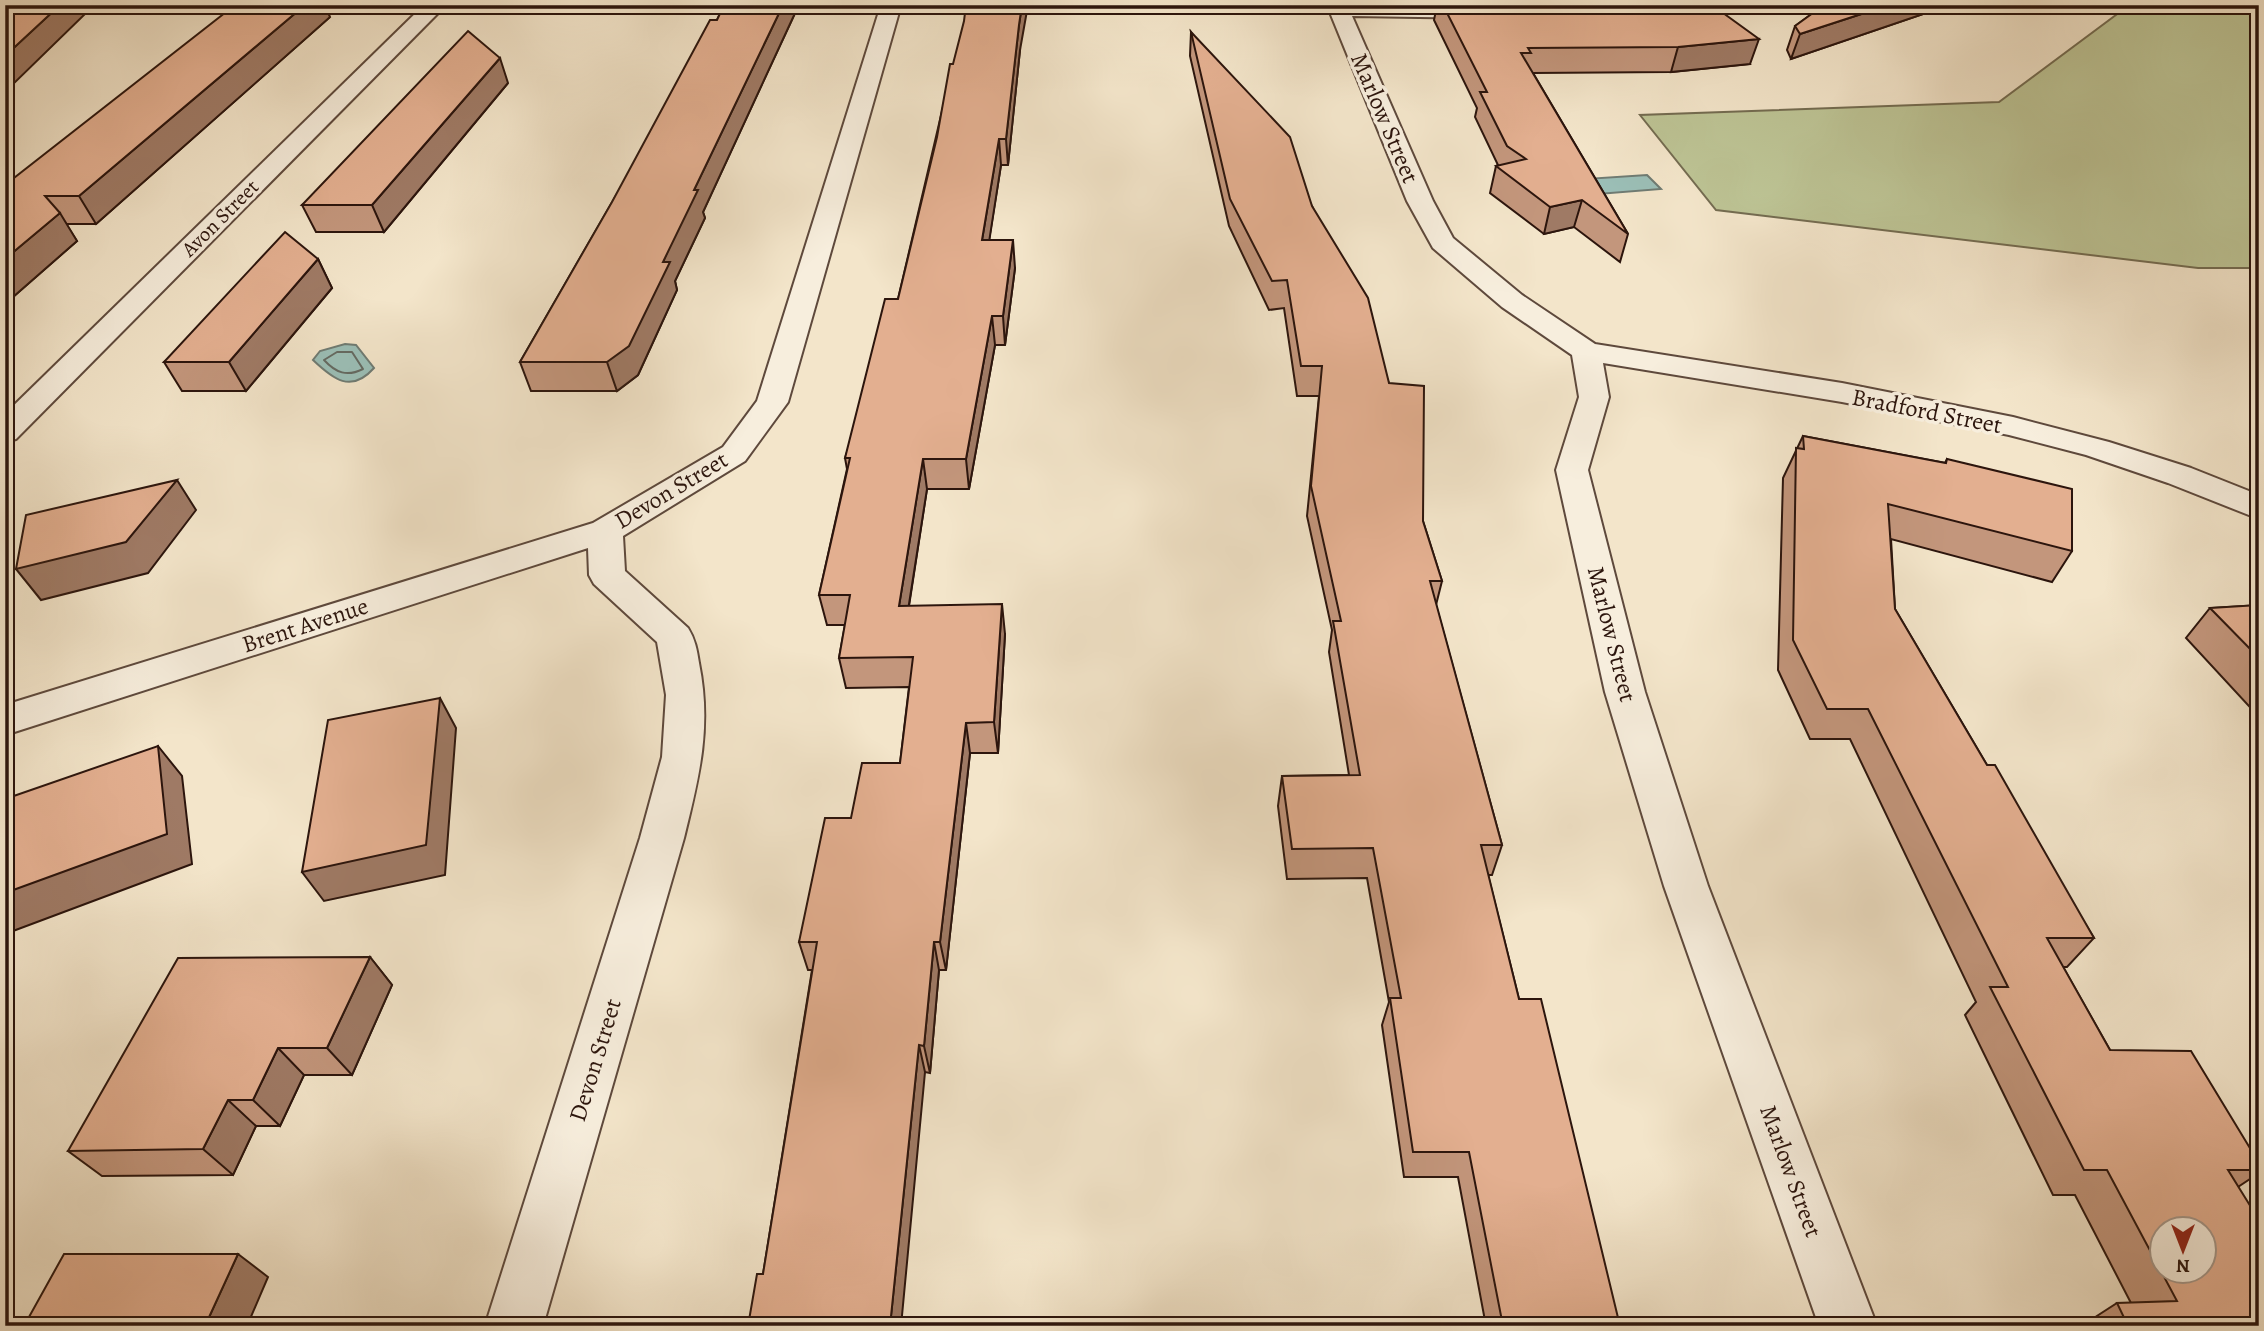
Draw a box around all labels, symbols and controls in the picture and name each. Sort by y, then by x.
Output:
street label: Marlow Street [1343,48,1427,188]
street label: Avon Street [175,173,265,263]
street label: Bradford Street [1849,381,2005,441]
street label: Devon Street [608,444,734,536]
street label: Marlow Street [1580,563,1644,705]
street label: Brent Avenue [238,590,372,660]
street label: Devon Street [561,995,629,1125]
street label: Marlow Street [1752,1100,1830,1242]
north arrow [2148,1216,2218,1286]
text: N [2176,1253,2190,1279]

